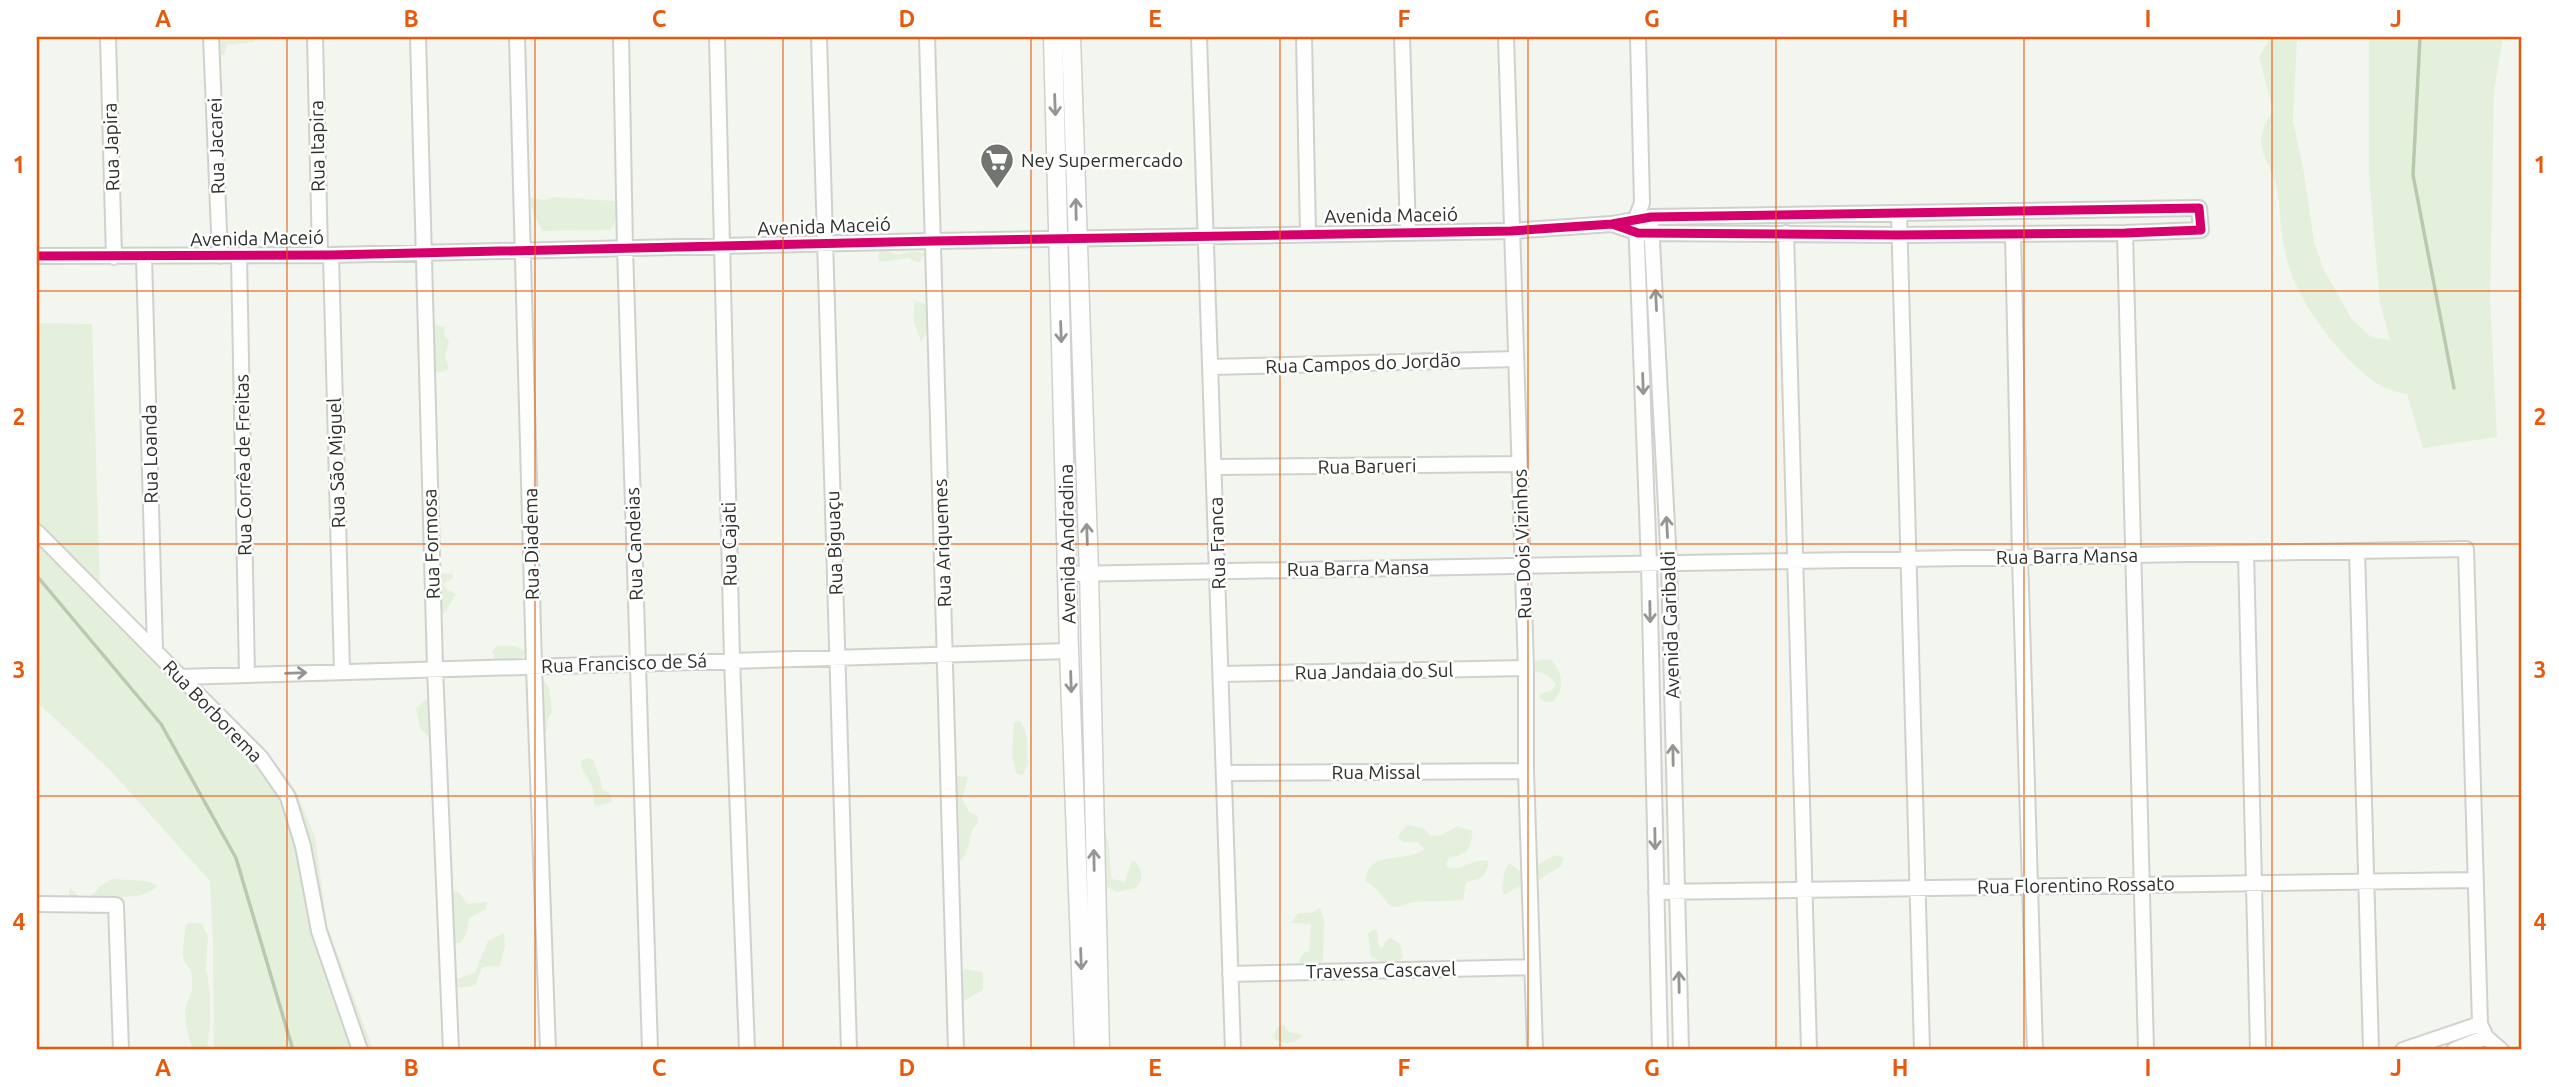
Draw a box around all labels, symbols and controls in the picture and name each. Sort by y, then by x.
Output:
text: A [155,6,171,31]
text: B [403,6,419,31]
text: C [652,6,667,31]
text: D [899,6,915,31]
text: E [1148,6,1162,31]
text: F [1398,6,1411,31]
text: G [1644,6,1660,31]
text: H [1892,6,1908,31]
text: I [2145,6,2151,31]
text: J [2390,6,2402,31]
one-way arrow [1048,93,1061,116]
street label: Rua Jacarei [203,97,229,195]
street label: Rua Itapira [305,100,329,192]
street label: Rua Japira [98,102,124,192]
supermarket icon: Ney Supermercado [978,141,1016,190]
place label: Ney Supermercado [1021,149,1183,171]
text: 1 [13,152,25,177]
text: 1 [2534,152,2546,177]
one-way arrow [1069,198,1082,221]
street label: Avenida Maceió [1324,203,1458,227]
street label: Avenida Maceió [757,213,891,239]
street label: Avenida Maceió [190,226,324,250]
one-way arrow [1649,289,1662,312]
one-way arrow [1055,321,1068,344]
street label: Rua Campos do Jordão [1265,349,1461,377]
one-way arrow [1636,372,1649,395]
street label: Rua Corrêa de Freitas [230,374,256,556]
street label: Rua São Miguel [323,397,349,529]
text: 2 [13,404,25,429]
street label: Rua Loanda [138,404,162,504]
text: 2 [2534,404,2546,429]
street label: Rua Barueri [1317,454,1417,478]
street label: Avenida Andradina [1055,464,1079,624]
street label: Rua Dois Vizinhos [1508,469,1536,619]
street label: Rua Ariquemes [929,478,955,608]
street label: Rua Candeias [621,487,647,601]
street label: Rua Formosa [418,488,444,600]
street label: Rua Diadema [519,488,543,600]
street label: Rua Biguaçu [821,490,847,596]
street label: Rua Franca [1204,496,1230,590]
street label: Rua Cajati [717,501,741,587]
one-way arrow [1660,516,1673,539]
one-way arrow [1081,523,1094,546]
street label: Rua Barra Mansa [1996,544,2138,568]
street label: Avenida Garibaldi [1656,551,1684,699]
street label: Rua Barra Mansa [1287,556,1429,580]
one-way arrow [1643,600,1657,623]
street label: Rua Francisco de Sá [541,649,707,677]
street label: Rua Borborema [159,655,267,767]
text: 3 [13,657,25,682]
text: 3 [2534,657,2546,682]
street label: Rua Jandaia do Sul [1294,659,1454,683]
one-way arrow [284,666,307,679]
one-way arrow [1064,670,1077,693]
one-way arrow [1667,743,1680,766]
street label: Rua Missal [1331,761,1421,783]
one-way arrow [1648,827,1662,850]
one-way arrow [1087,848,1101,871]
street label: Rua Florentino Rossato [1977,872,2175,898]
text: 4 [13,909,26,934]
text: 4 [2534,909,2547,934]
one-way arrow [1074,947,1088,970]
street label: Travessa Cascavel [1306,958,1456,982]
one-way arrow [1672,971,1686,994]
text: A [155,1055,171,1080]
text: B [403,1055,419,1080]
text: C [652,1055,667,1080]
text: D [899,1055,915,1080]
text: E [1148,1055,1162,1080]
text: F [1398,1055,1411,1080]
text: G [1644,1055,1660,1080]
text: H [1892,1055,1908,1080]
text: I [2145,1055,2151,1080]
text: J [2390,1055,2402,1080]

